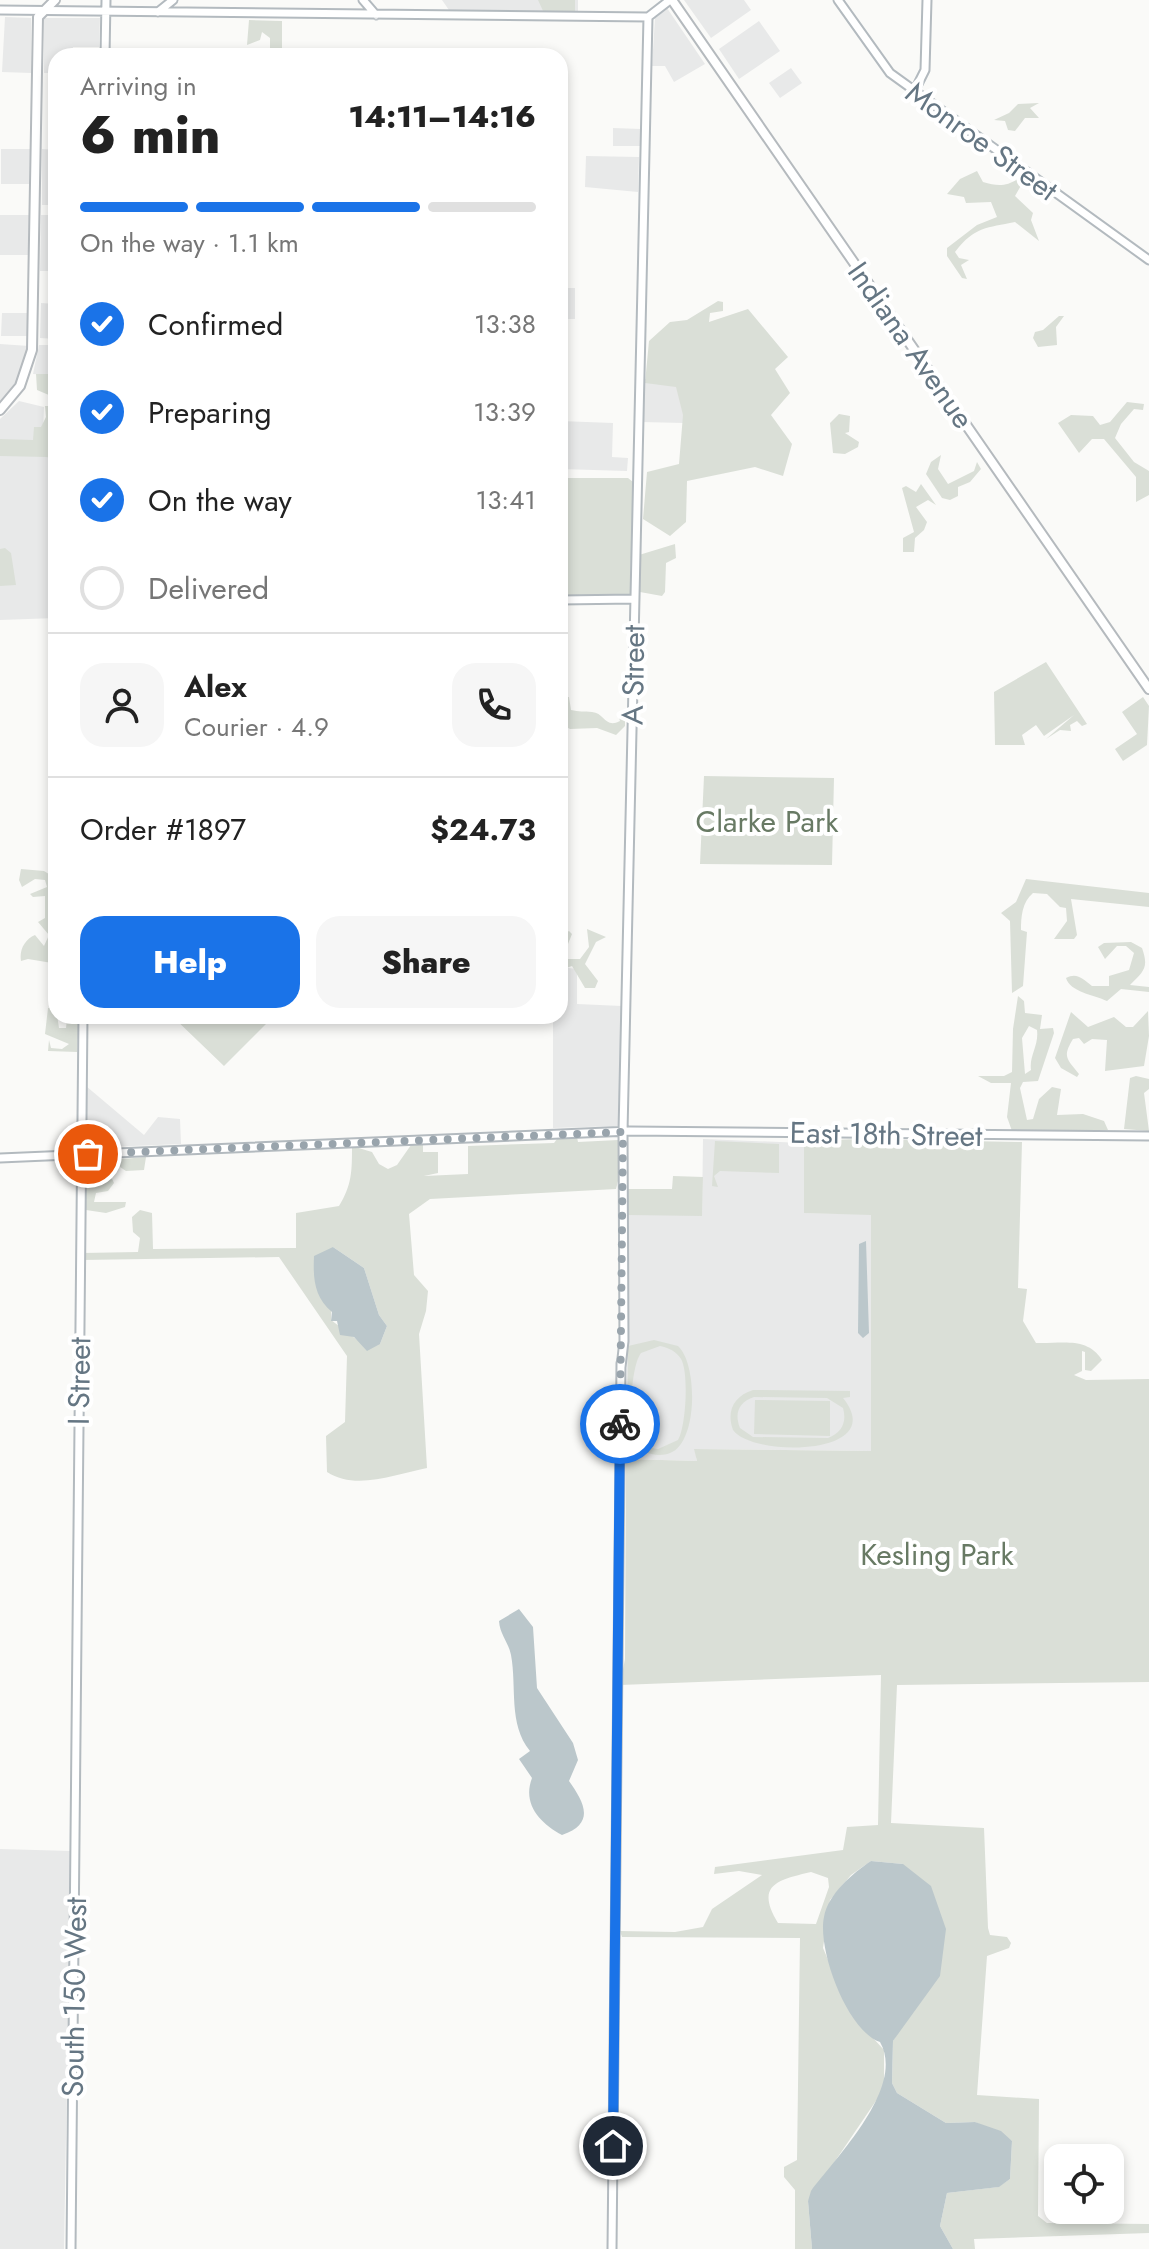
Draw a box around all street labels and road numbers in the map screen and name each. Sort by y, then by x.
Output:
street label: Monroe Street [897,71,1068,211]
street label: Indiana Avenue [837,253,985,437]
street label: A Street [611,624,655,726]
street label: East 18th Street [789,1111,983,1157]
street label: I Street [57,1336,101,1425]
street label: South 150 West [51,1896,97,2097]

